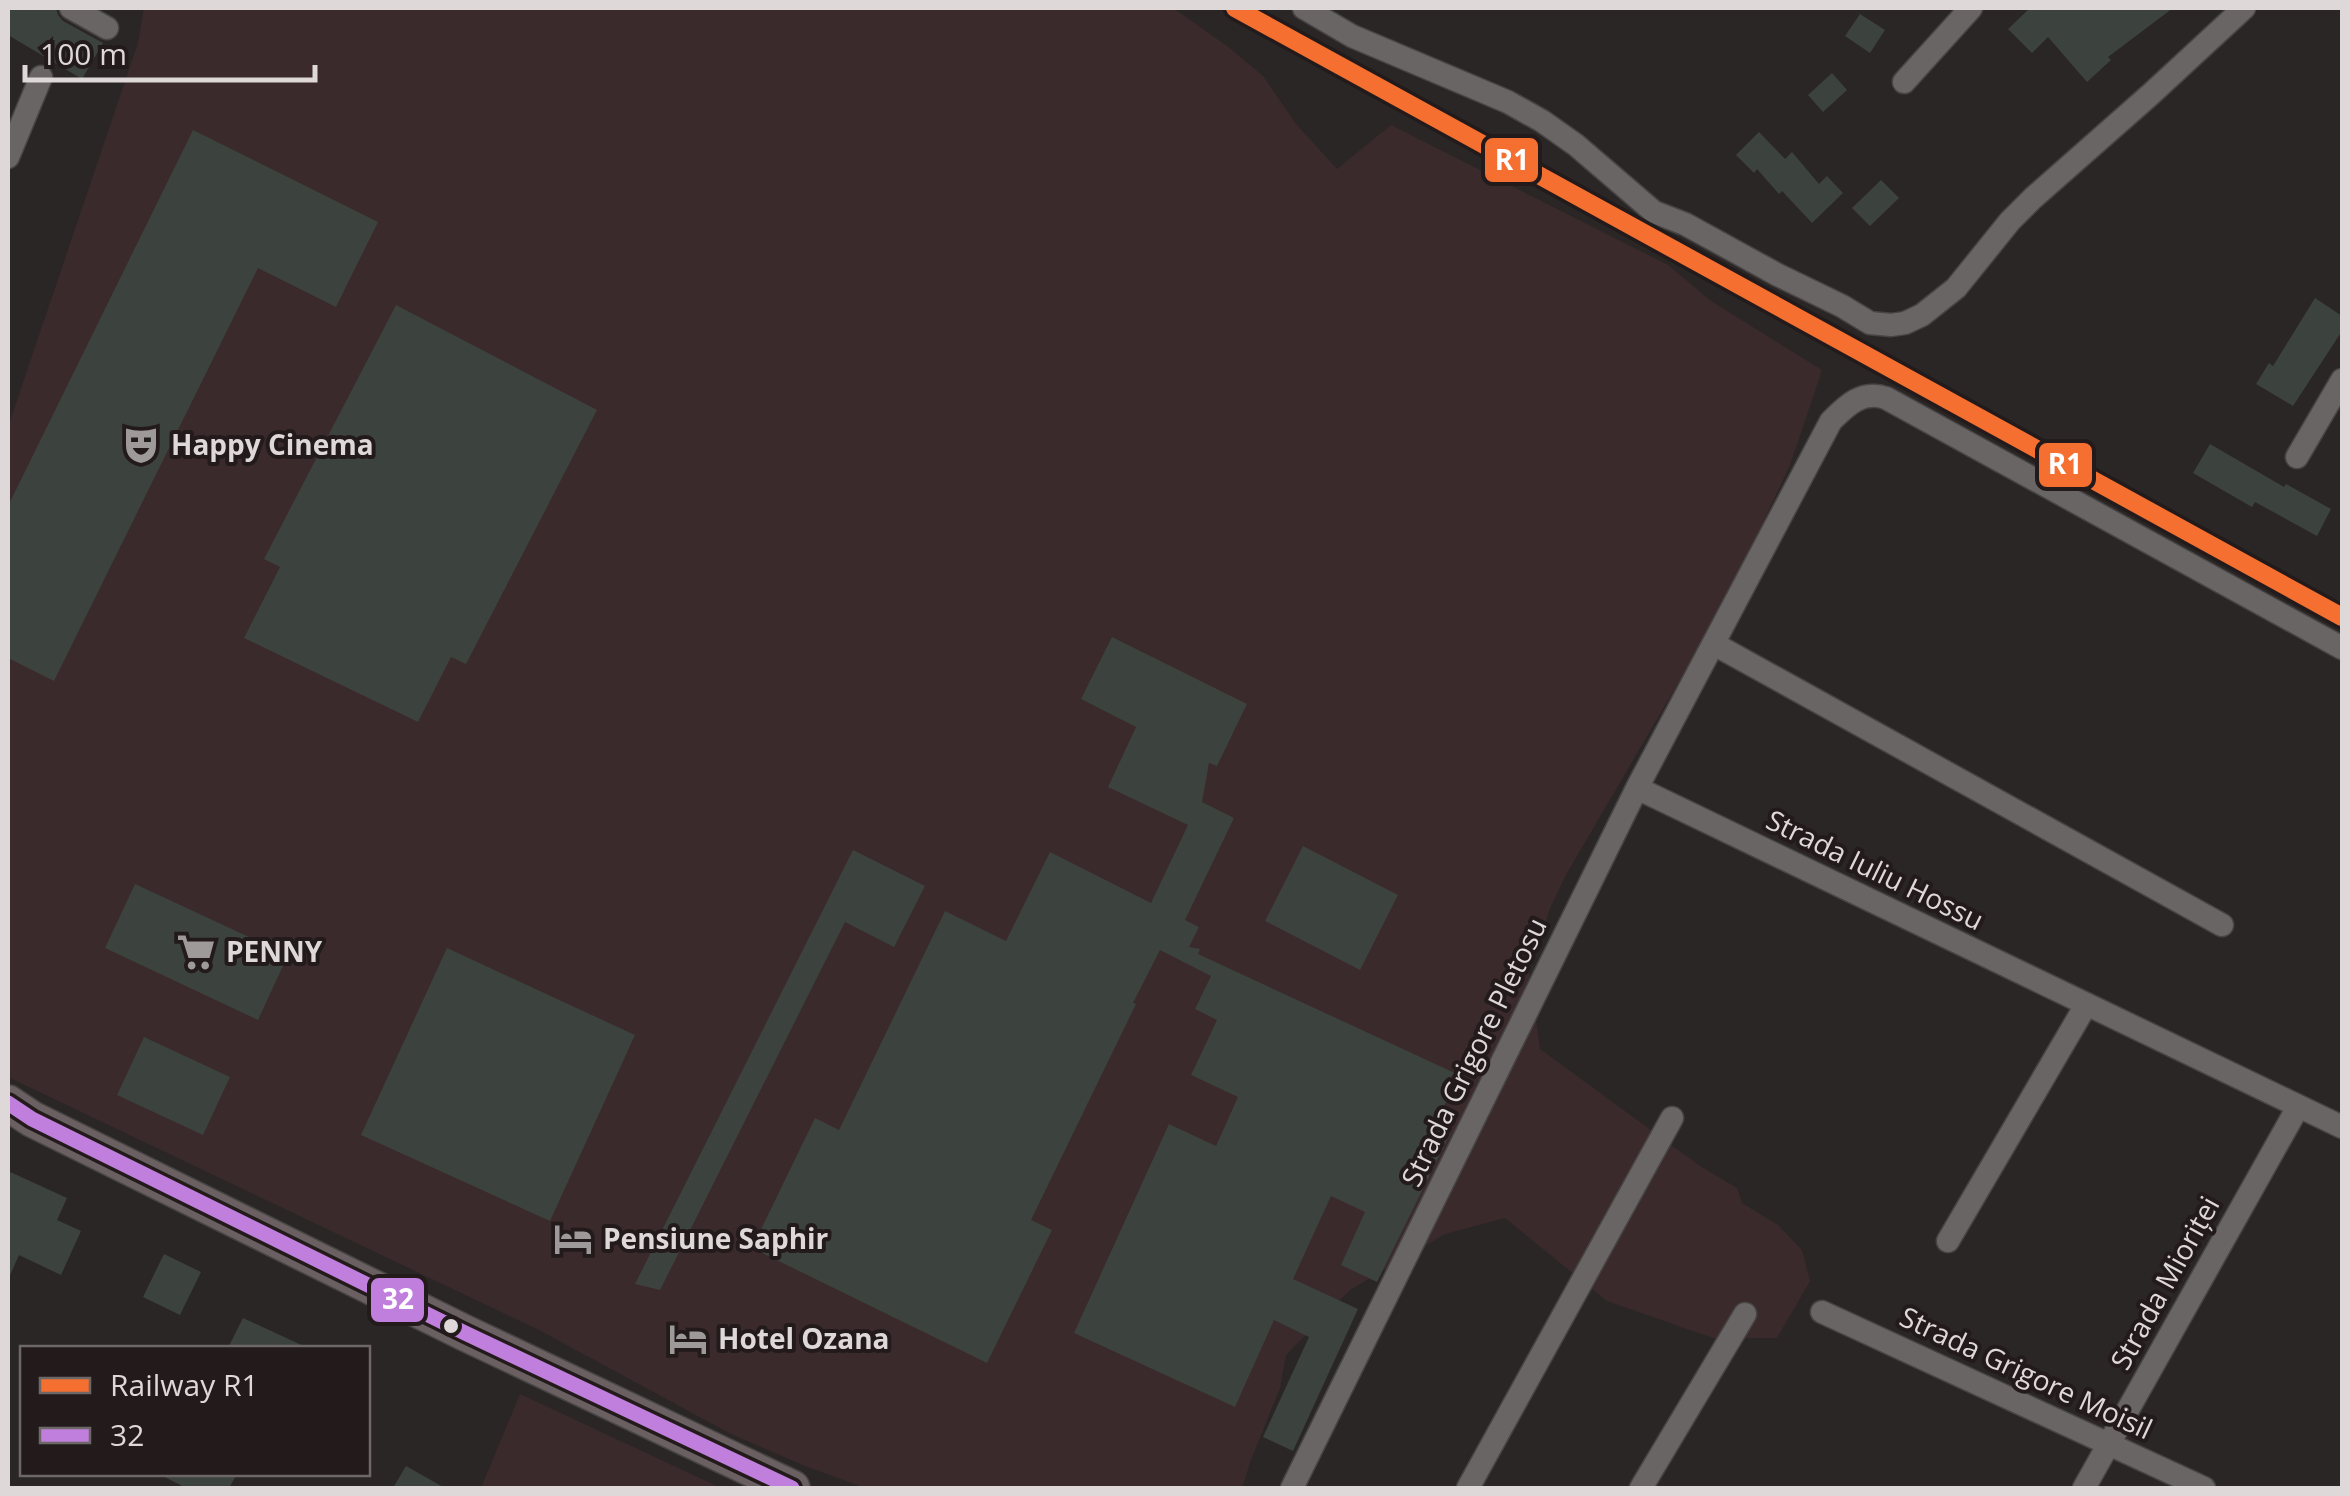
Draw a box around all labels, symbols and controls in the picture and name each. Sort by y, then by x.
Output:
scale bar [25,20,315,82]
text: 100 m [40,33,127,74]
line badge: R1 [1483,136,1540,184]
text: R1 [1495,140,1529,178]
theatre icon: Happy Cinema [120,424,162,466]
place label: Happy Cinema [171,425,374,463]
line badge: R1 [2037,441,2094,489]
text: R1 [2048,444,2082,482]
street label: Strada Iuliu Hossu [1760,800,1990,938]
street label: Strada Grigore Pletosu [1391,911,1555,1192]
supermarket icon: PENNY [175,931,217,973]
place label: PENNY [226,932,323,970]
street label: Strada Mioriței [2101,1189,2227,1376]
hotel icon: Pensiune Saphir [552,1218,594,1260]
place label: Pensiune Saphir [603,1219,829,1257]
line badge: 32 [369,1276,426,1324]
text: 32 [382,1279,414,1317]
street label: Strada Grigore Moisil [1894,1297,2159,1447]
unlabelled marker [441,1316,461,1336]
hotel icon: Hotel Ozana [667,1318,709,1360]
place label: Hotel Ozana [718,1319,889,1357]
legend [20,1346,370,1476]
text: Railway R1 [110,1364,259,1405]
text: 32 [110,1414,144,1455]

